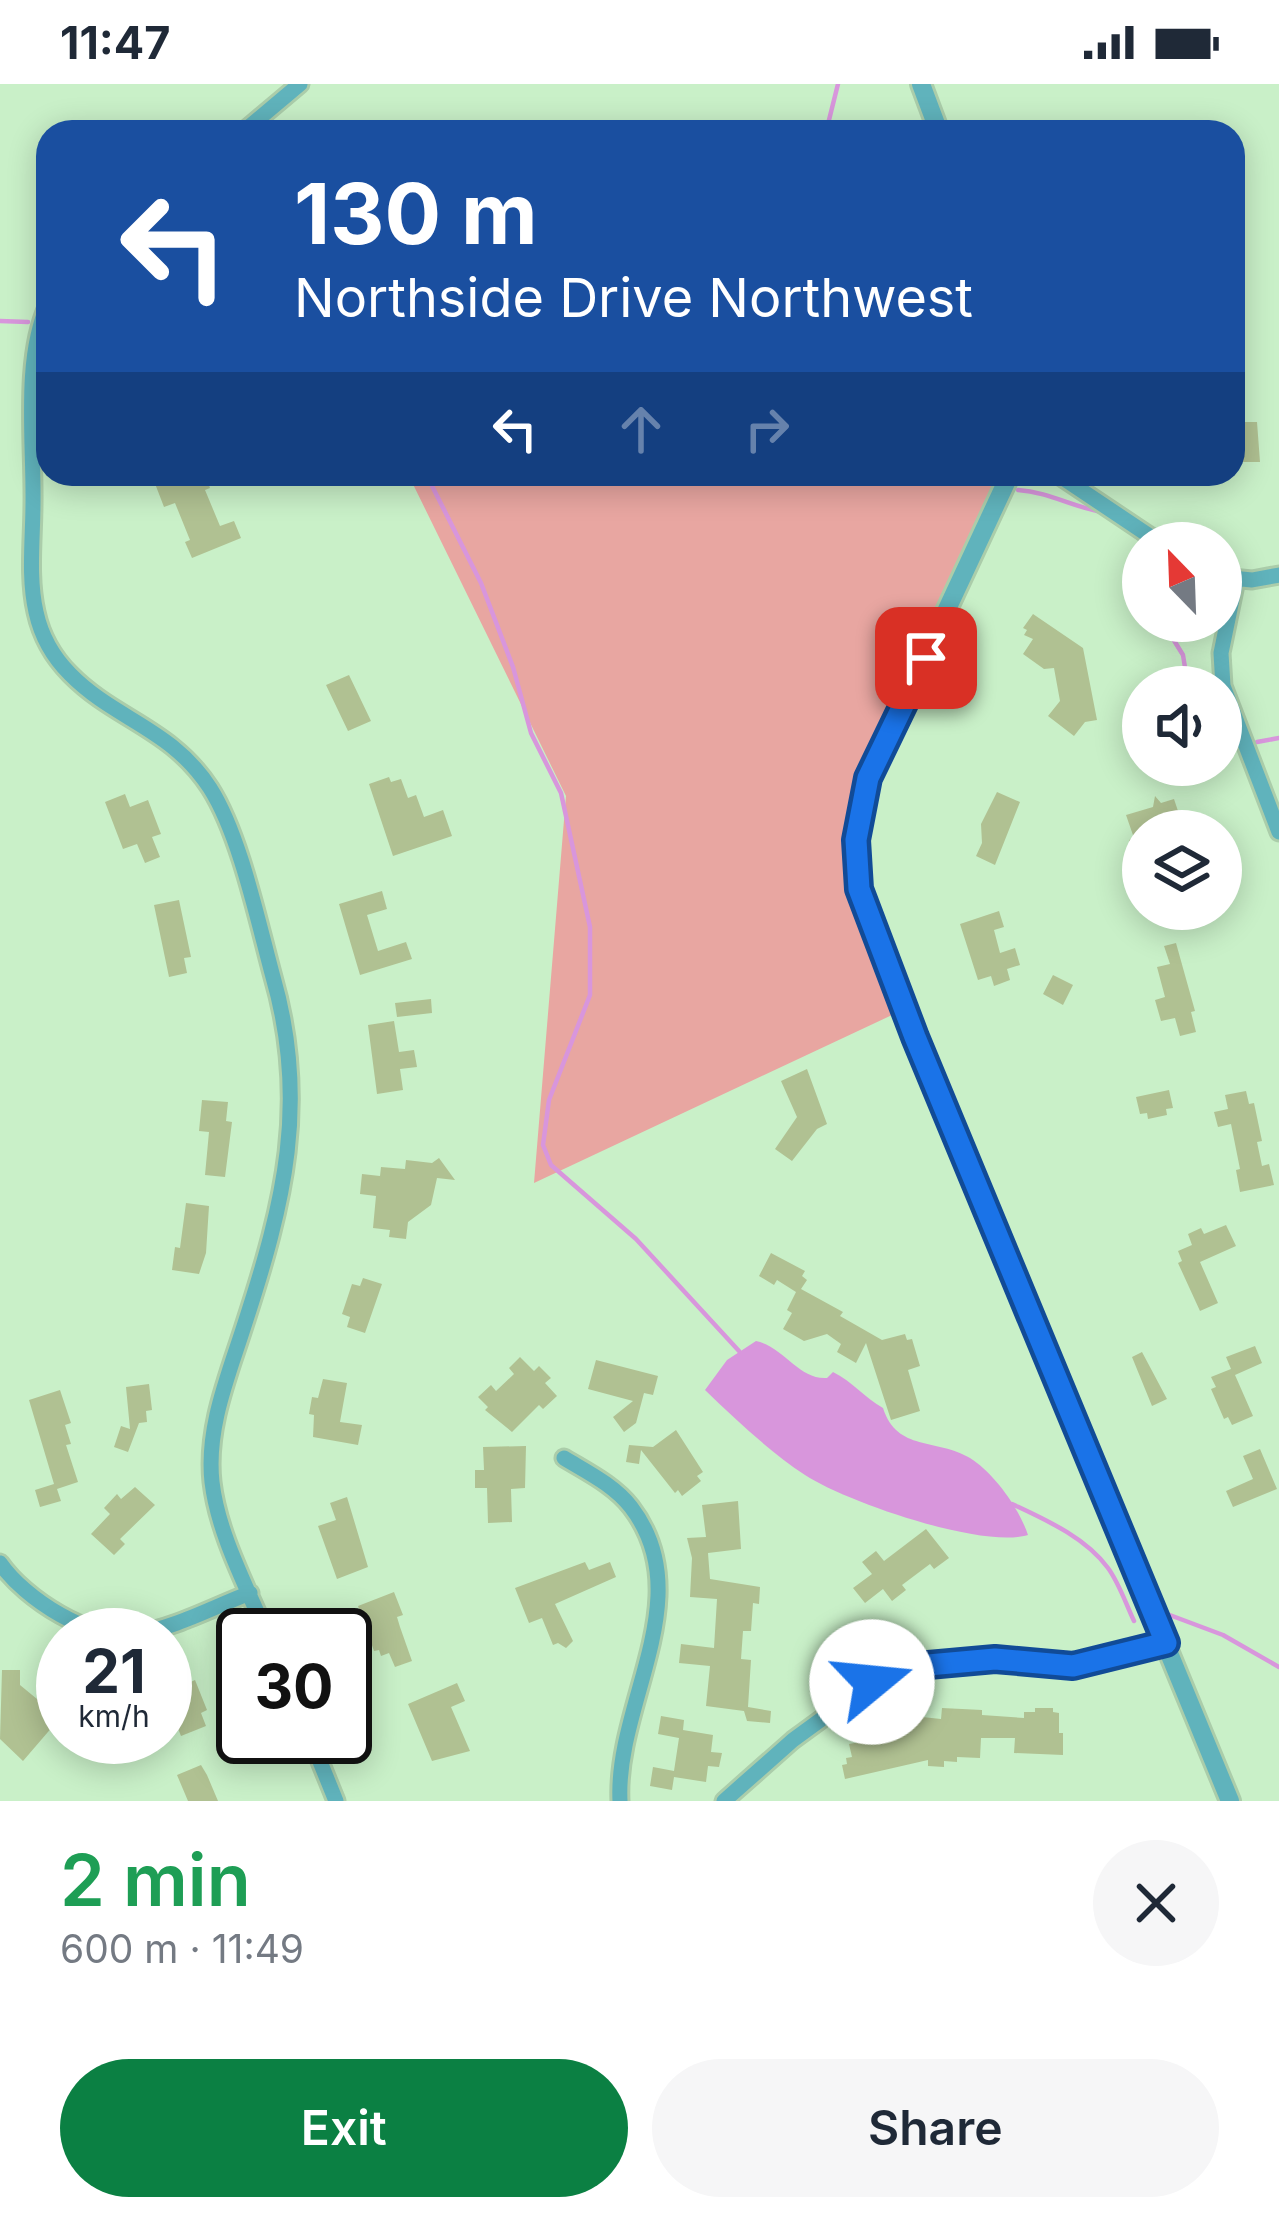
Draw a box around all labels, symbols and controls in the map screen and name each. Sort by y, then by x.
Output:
text: 11:47 [60,15,170,70]
text: 130 m [294,163,538,264]
icon: left [96,168,252,324]
text: Northside Drive Northwest [294,265,973,330]
icon: left [482,396,548,462]
icon: ahead [608,396,674,462]
icon: right [734,396,800,462]
north arrow [1122,522,1242,642]
map controls [1122,522,1242,930]
pin [875,607,977,709]
icon: arrive [893,625,959,691]
button: sound [1122,666,1242,786]
button: layers [1122,810,1242,930]
speed limit sign: 30 [216,1608,372,1764]
position arrow [809,1619,935,1745]
text: 21 [82,1635,146,1707]
text: km/h [78,1698,150,1734]
text: 2 min [60,1836,251,1923]
button: close [1093,1840,1219,1966]
text: 600 m · 11:49 [60,1925,304,1972]
button: Exit [60,2059,628,2197]
button: Share [652,2059,1219,2197]

